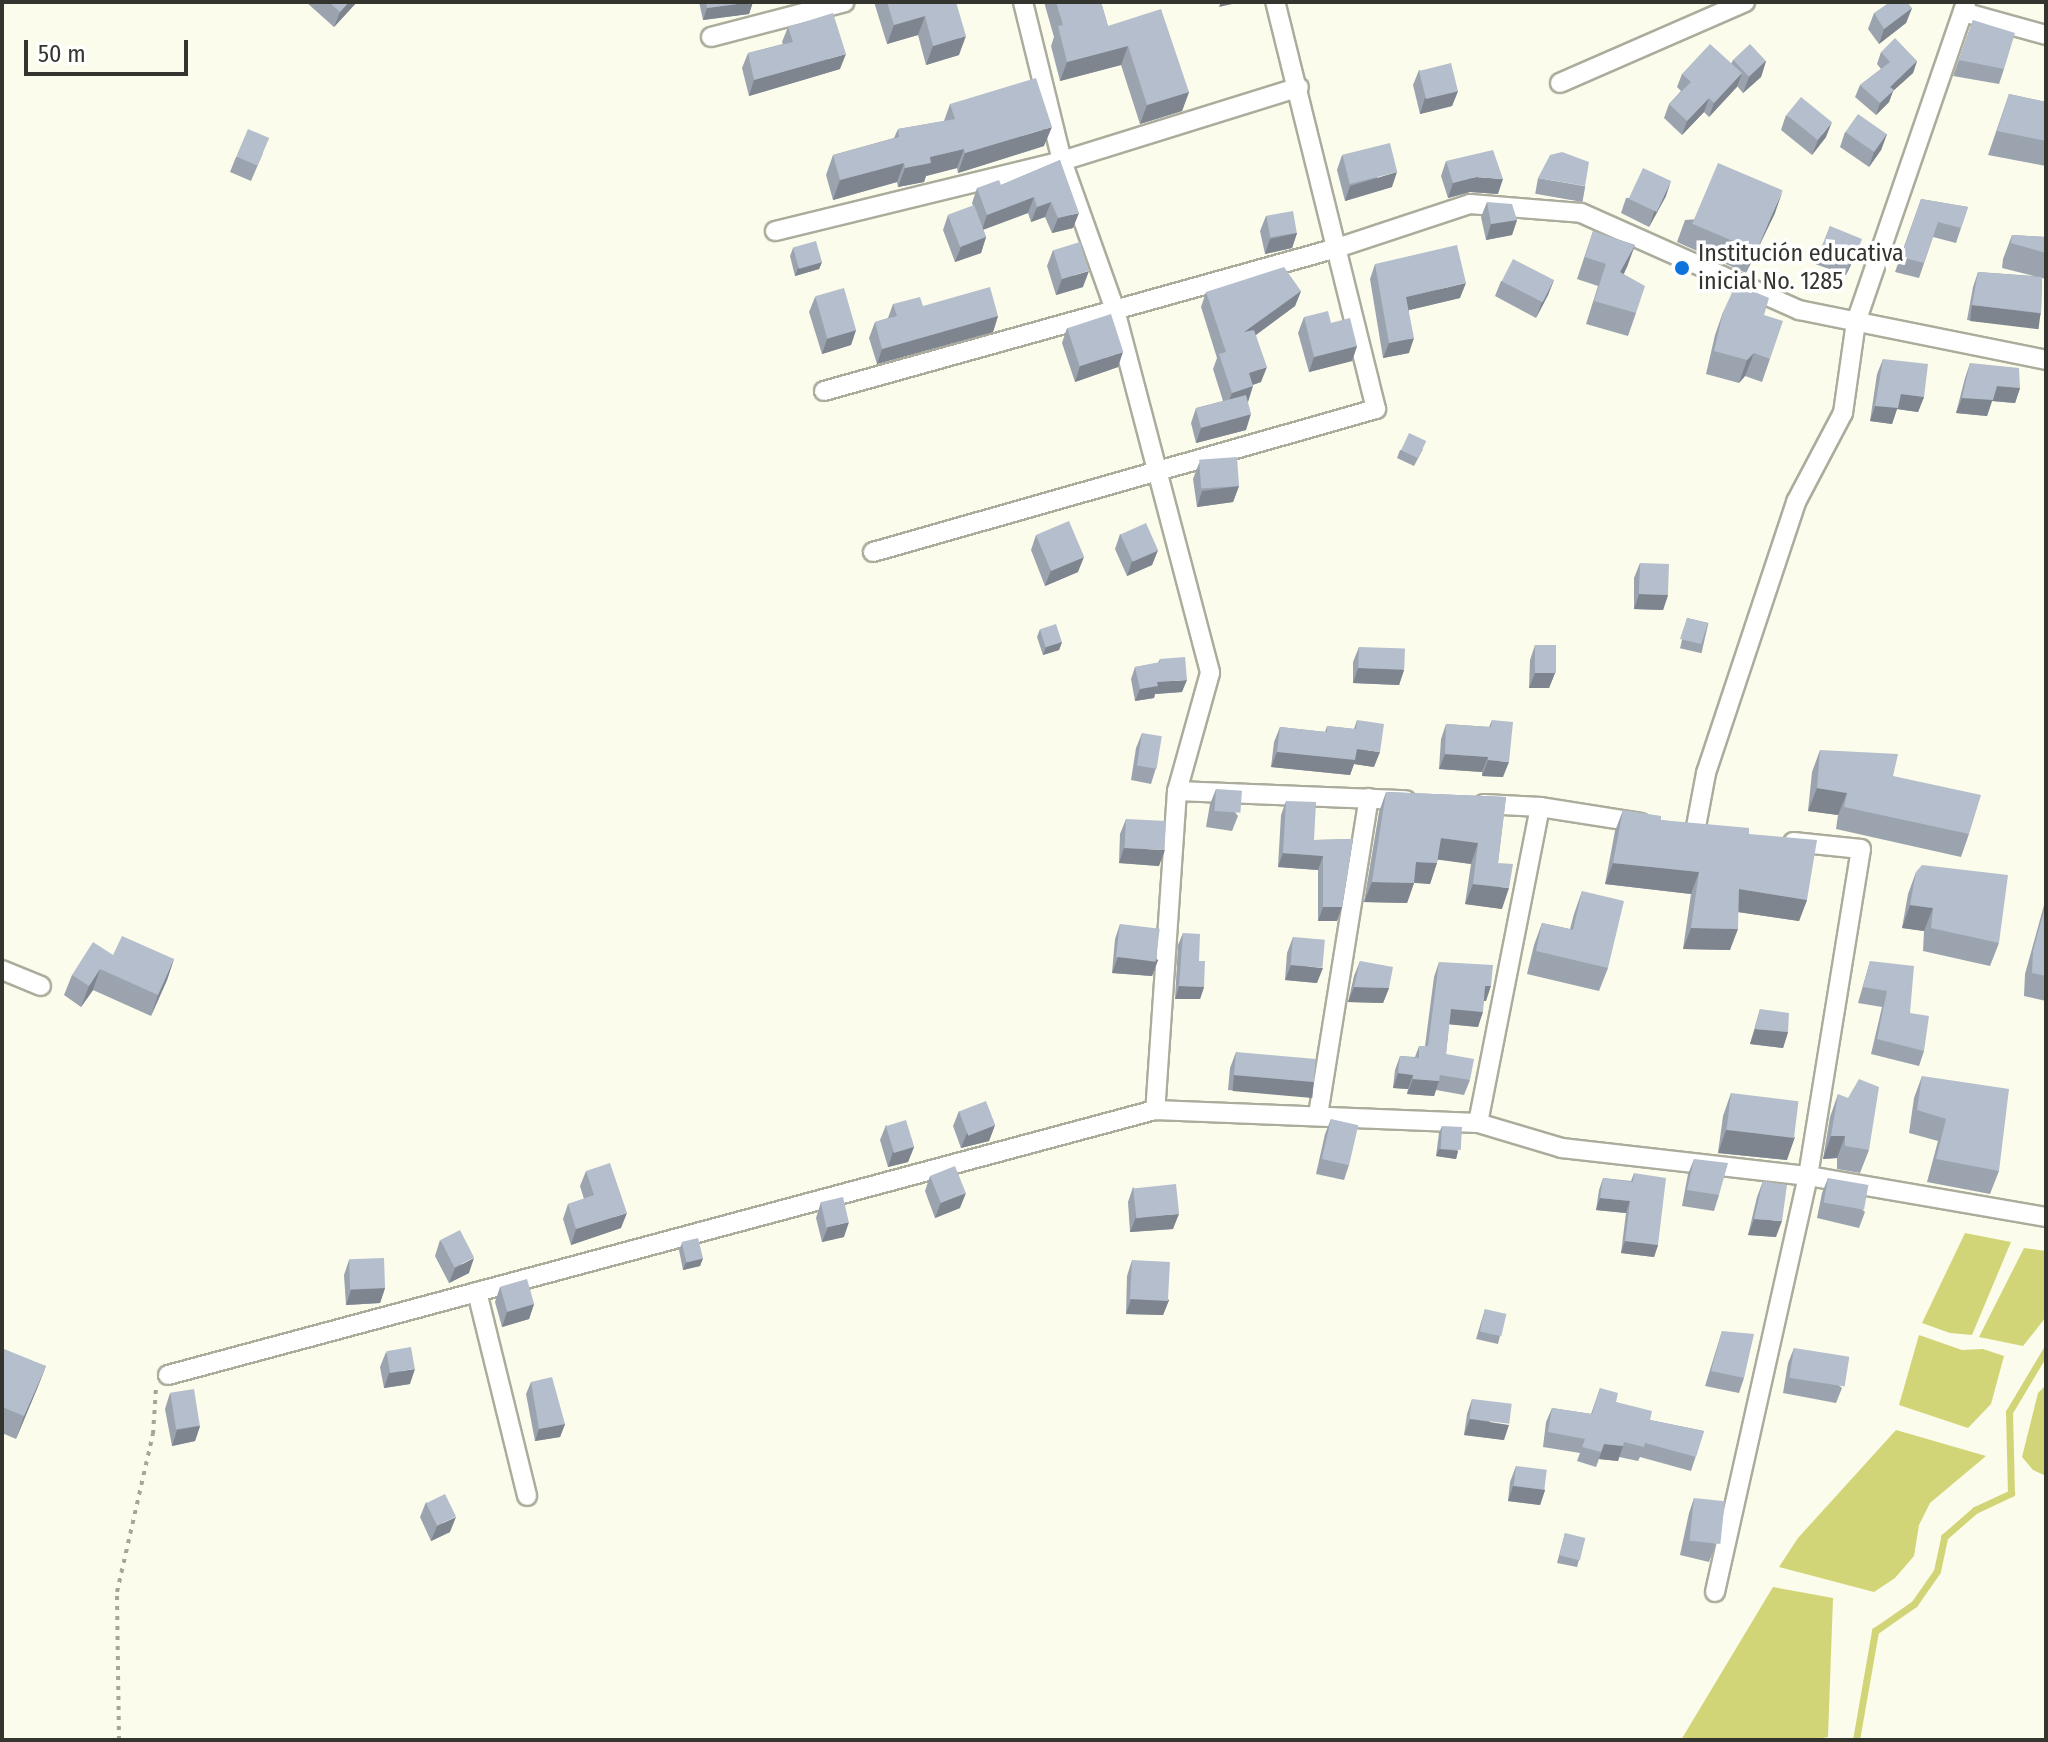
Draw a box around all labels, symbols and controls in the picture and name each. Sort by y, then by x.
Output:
scale bar [28,24,192,74]
text: 50 m [38,40,86,68]
place label: Institución educativa inicial No. 1285 [1698,240,1904,296]
marker: Institución educativa inicial No. 1285 [1673,259,1691,277]

